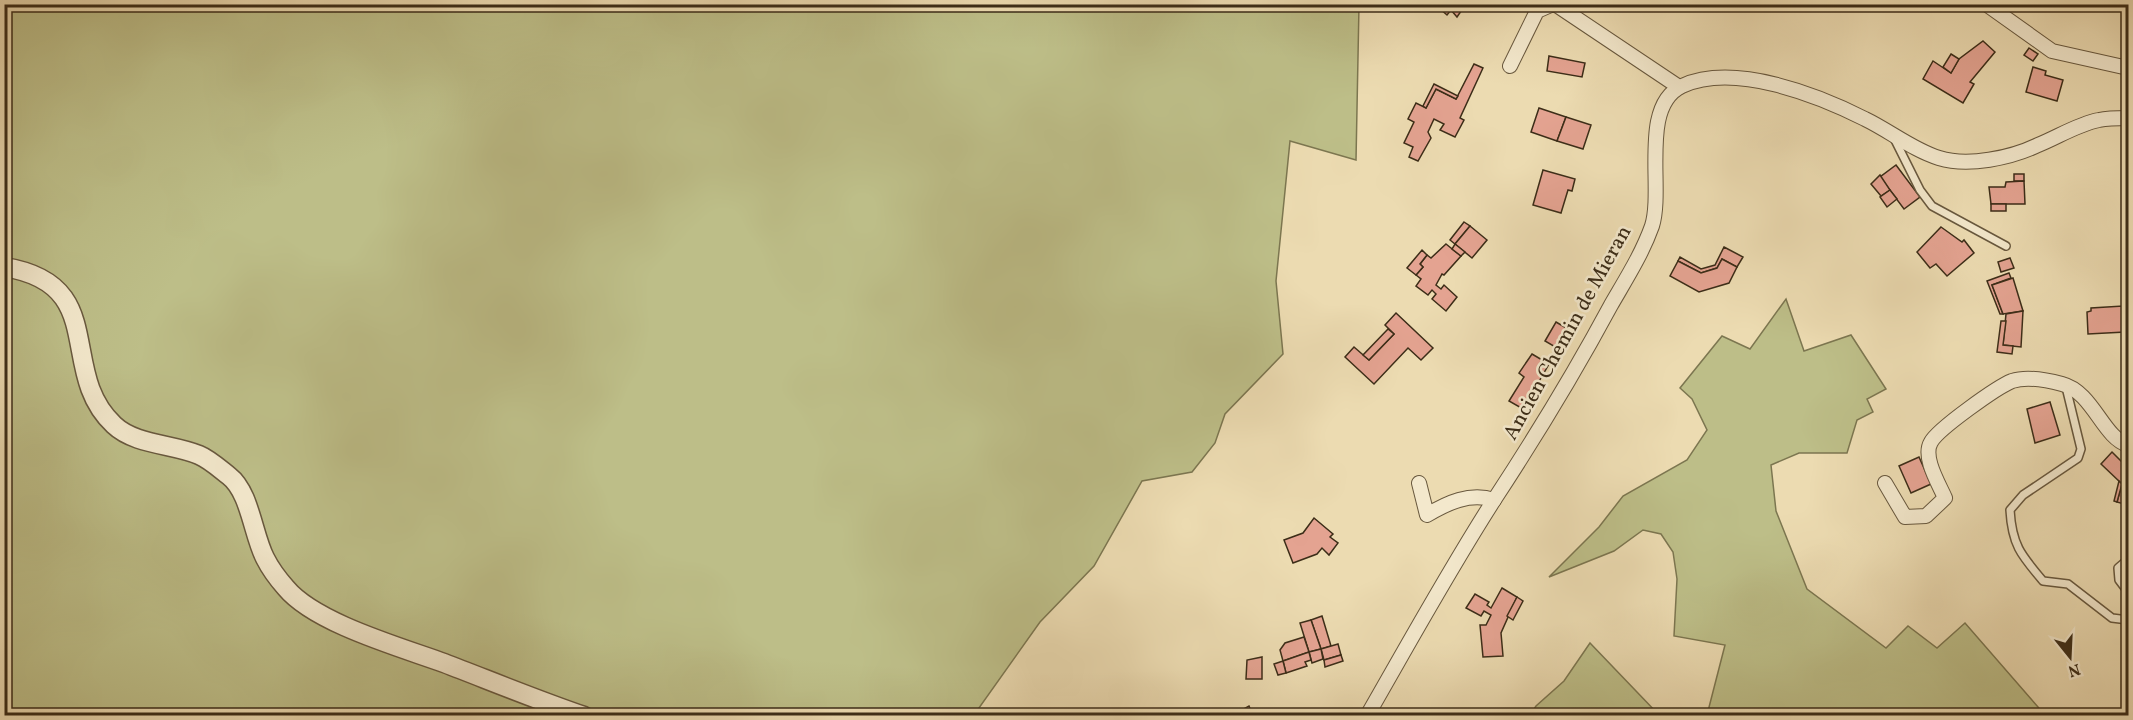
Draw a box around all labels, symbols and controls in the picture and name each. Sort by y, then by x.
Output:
street label: Ancien Chemin de Mieran [1497,221,1639,445]
north arrow [2040,627,2100,687]
text: N [2065,657,2083,682]

